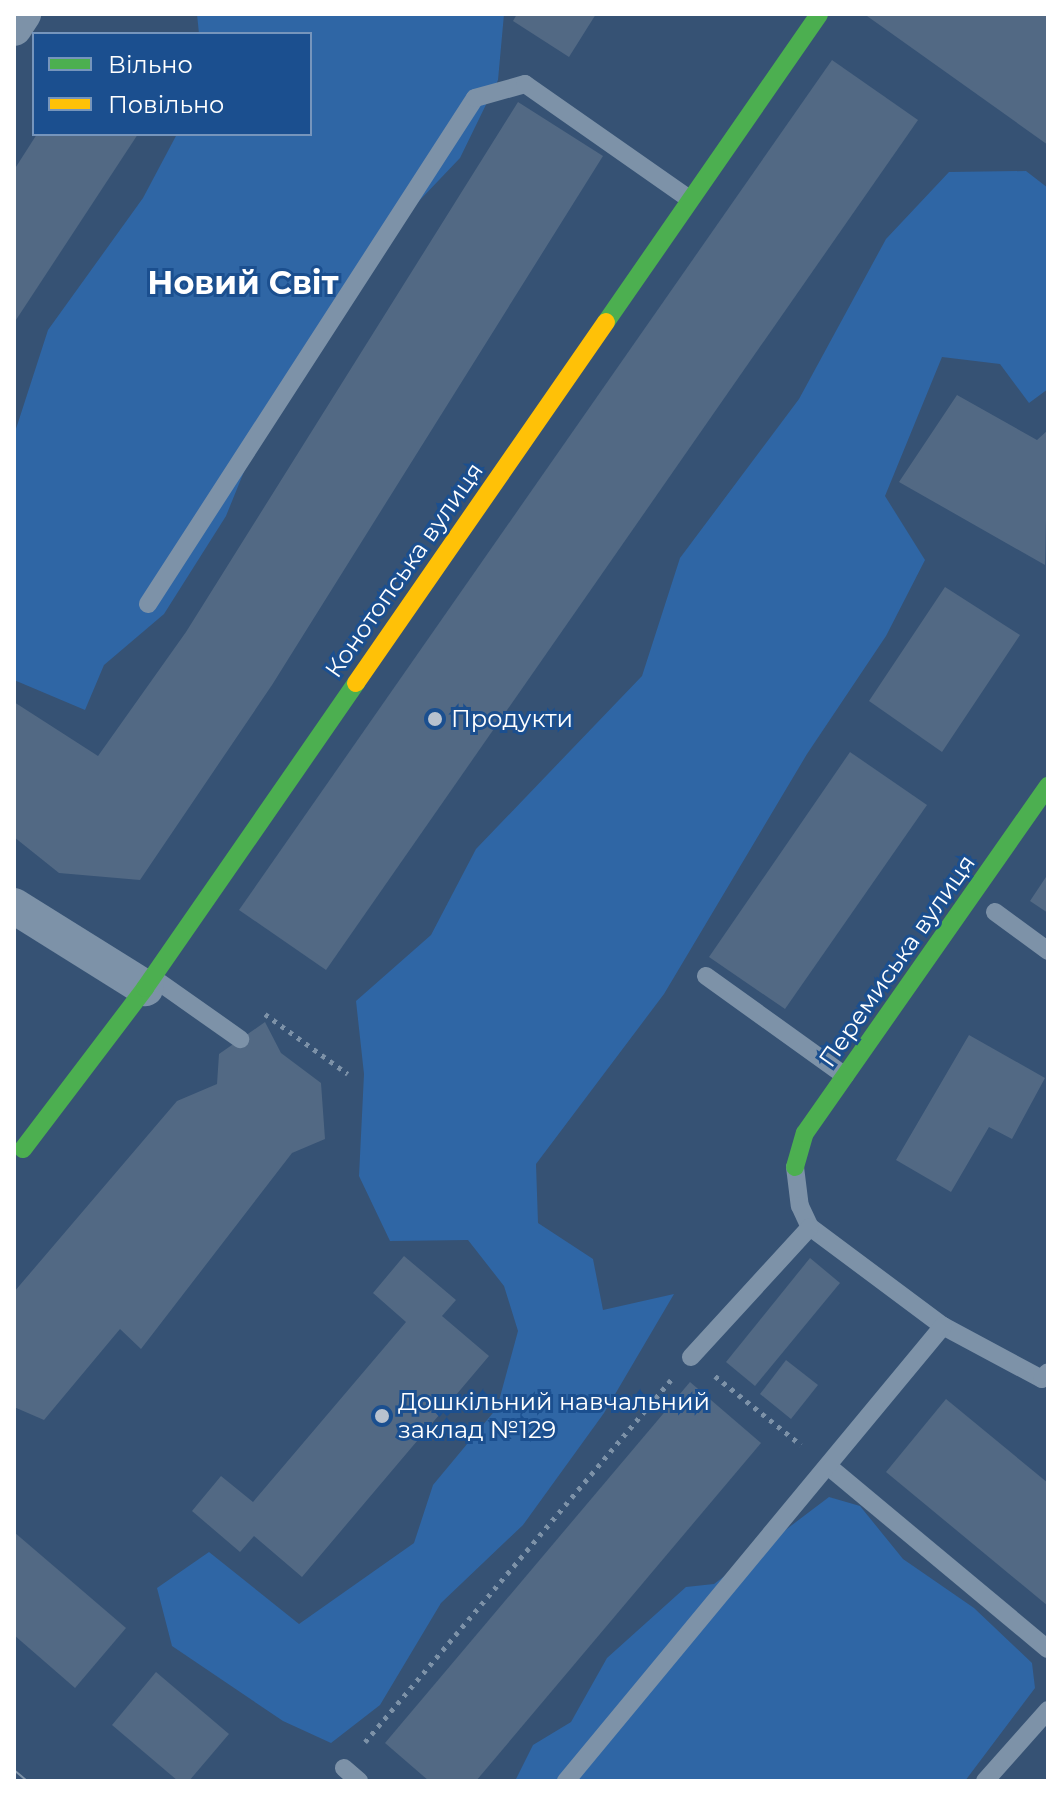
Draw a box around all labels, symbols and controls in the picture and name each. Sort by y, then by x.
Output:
legend [32,32,312,136]
text: Вільно [108,50,193,79]
text: Повільно [108,90,224,119]
district label: Новий Світ [147,264,339,302]
street label: Конотопська вулиця [319,457,489,683]
place label: Продукти [451,705,573,733]
marker: Продукти [426,710,444,728]
street label: Перемиська вулиця [813,849,981,1073]
place label: Дошкільний навчальний заклад №129 [398,1388,710,1444]
marker: Дошкільний навчальний заклад №129 [373,1407,391,1425]

